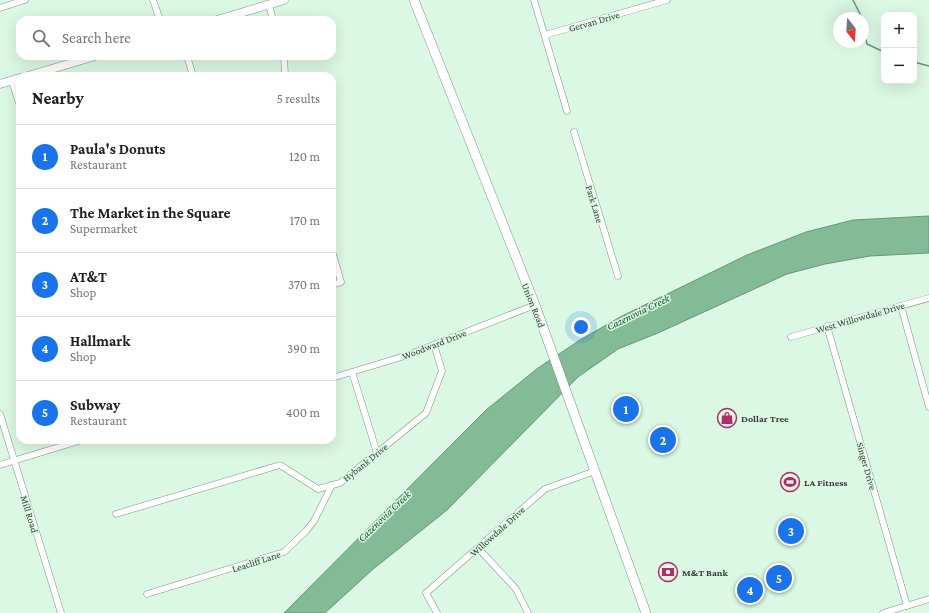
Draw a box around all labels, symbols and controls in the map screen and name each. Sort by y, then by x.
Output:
street label: Gervan Drive [567,9,621,34]
north arrow [833,12,869,48]
map controls [881,12,917,84]
button: + [881,12,917,48]
search box [16,16,336,60]
icon: search [30,27,52,49]
text: Search here [62,30,131,46]
button: − [881,48,917,84]
text: Nearby [32,89,84,108]
text: 5 results [277,91,320,106]
text: Paula's Donuts [70,141,165,157]
text: 1 [43,149,47,164]
text: 120 m [289,149,320,164]
text: Restaurant [70,157,127,172]
street label: Park Lane [584,184,606,225]
text: The Market in the Square [70,205,231,221]
text: 2 [42,213,48,228]
text: 170 m [290,213,320,228]
text: Supermarket [70,221,137,236]
text: AT&T [70,269,107,285]
text: 3 [42,277,48,292]
text: 370 m [288,277,320,292]
street label: Union Road [520,281,548,330]
text: Shop [70,285,96,300]
water label: Cazenovia Creek [605,291,672,332]
street label: West Willowdale Drive [814,299,906,335]
your location [571,317,591,337]
street label: Woodward Drive [400,327,468,362]
text: Hallmark [70,333,130,349]
text: 4 [41,341,49,356]
text: 390 m [287,341,320,356]
text: Shop [70,349,96,364]
pin: 1 [613,394,639,424]
text: Subway [70,397,120,413]
text: 5 [42,405,48,420]
text: 400 m [286,405,320,420]
shop icon: Dollar Tree [716,407,738,429]
text: Restaurant [70,413,127,428]
place label: Dollar Tree [741,413,789,424]
pin: 2 [650,425,676,455]
street label: Hybank Drive [341,441,390,484]
street label: Singer Drive [854,441,879,492]
sports icon: LA Fitness [779,471,801,493]
place label: LA Fitness [804,477,847,488]
water label: Cazenovia Creek [355,487,414,544]
street label: Mill Road [19,494,41,535]
street label: Willowdale Drive [468,504,527,559]
pin: 3 [778,516,804,546]
street label: Leacliff Lane [230,548,282,575]
bank icon: M&T Bank [657,561,679,583]
pin: 5 [766,563,792,593]
place label: M&T Bank [682,567,729,578]
pin: 4 [737,575,763,605]

